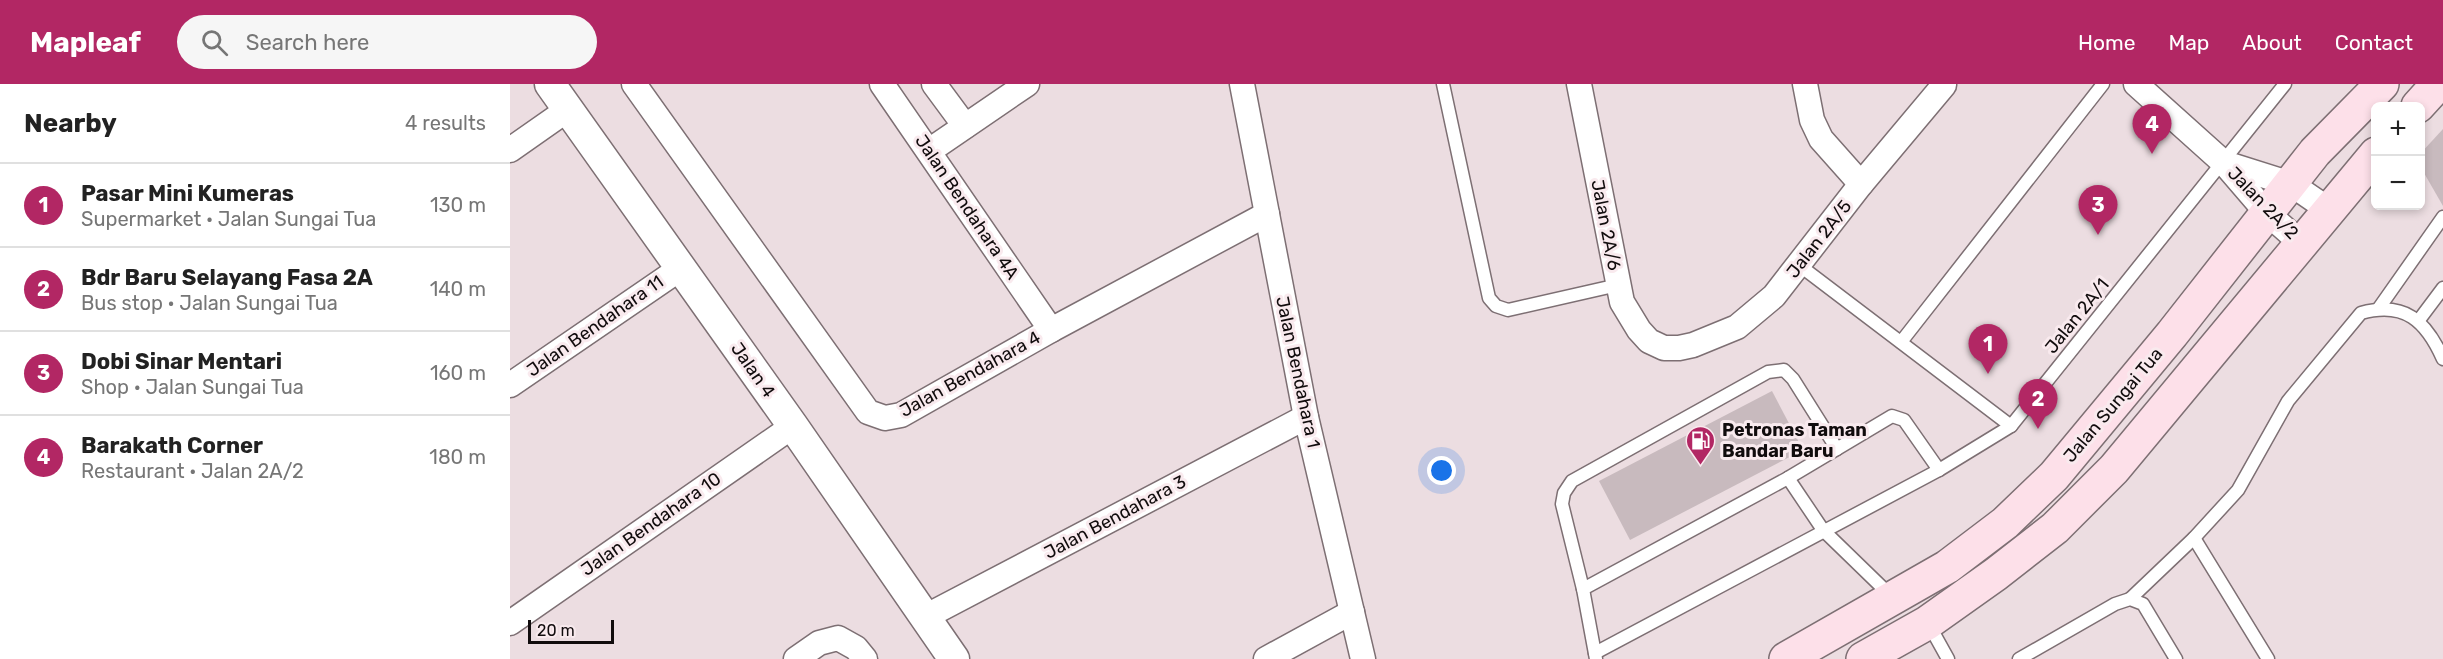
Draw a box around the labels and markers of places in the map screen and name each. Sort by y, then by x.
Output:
pin: 4 [2132,104,2172,154]
pin: 3 [2078,186,2118,235]
pin: 1 [1968,324,2008,374]
pin: 2 [2018,380,2057,429]
place label: Petronas Taman Bandar Baru [1722,419,1867,462]
fuel station icon: Petronas Taman Bandar Baru [1685,424,1717,466]

